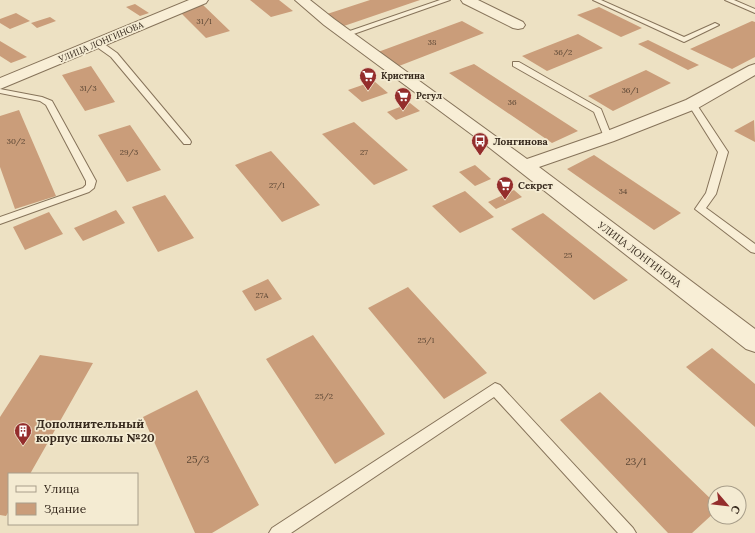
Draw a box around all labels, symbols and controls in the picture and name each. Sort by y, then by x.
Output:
house number: 31/1 [196,16,212,27]
street label: УЛИЦА ЛОНГИНОВА [56,19,145,65]
house number: 38 [428,37,437,47]
house number: 36/2 [554,47,572,58]
supermarket icon: Кристина [358,66,378,91]
place label: Кристина [381,70,425,81]
house number: 31/3 [79,83,97,94]
house number: 36/1 [621,85,639,96]
supermarket icon: Регул [393,86,413,111]
place label: Регул [416,90,442,101]
house number: 36 [507,97,517,107]
bus stop icon: Лонгинова [470,131,490,156]
place label: Лонгинова [493,135,549,148]
house number: 30/2 [7,136,25,147]
house number: 29/3 [120,147,139,158]
house number: 27 [360,147,368,157]
supermarket icon: Секрет [495,175,515,200]
place label: Секрет [518,179,554,192]
house number: 27/1 [269,180,285,191]
house number: 34 [619,186,628,196]
street label: УЛИЦА ЛОНГИНОВА [595,218,685,291]
house number: 25 [564,250,572,260]
house number: 27А [256,290,269,300]
house number: 25/1 [418,335,434,346]
house number: 25/2 [315,391,333,402]
place label: Дополнительный корпус школы №20 [36,416,155,445]
building icon: Дополнительный корпус школы №20 [13,421,33,446]
house number: 25/3 [187,453,210,466]
house number: 23/1 [626,455,647,468]
legend [8,473,138,525]
text: Улица [43,481,80,496]
north arrow [707,485,747,525]
text: Здание [44,501,87,516]
text: С [728,503,744,517]

